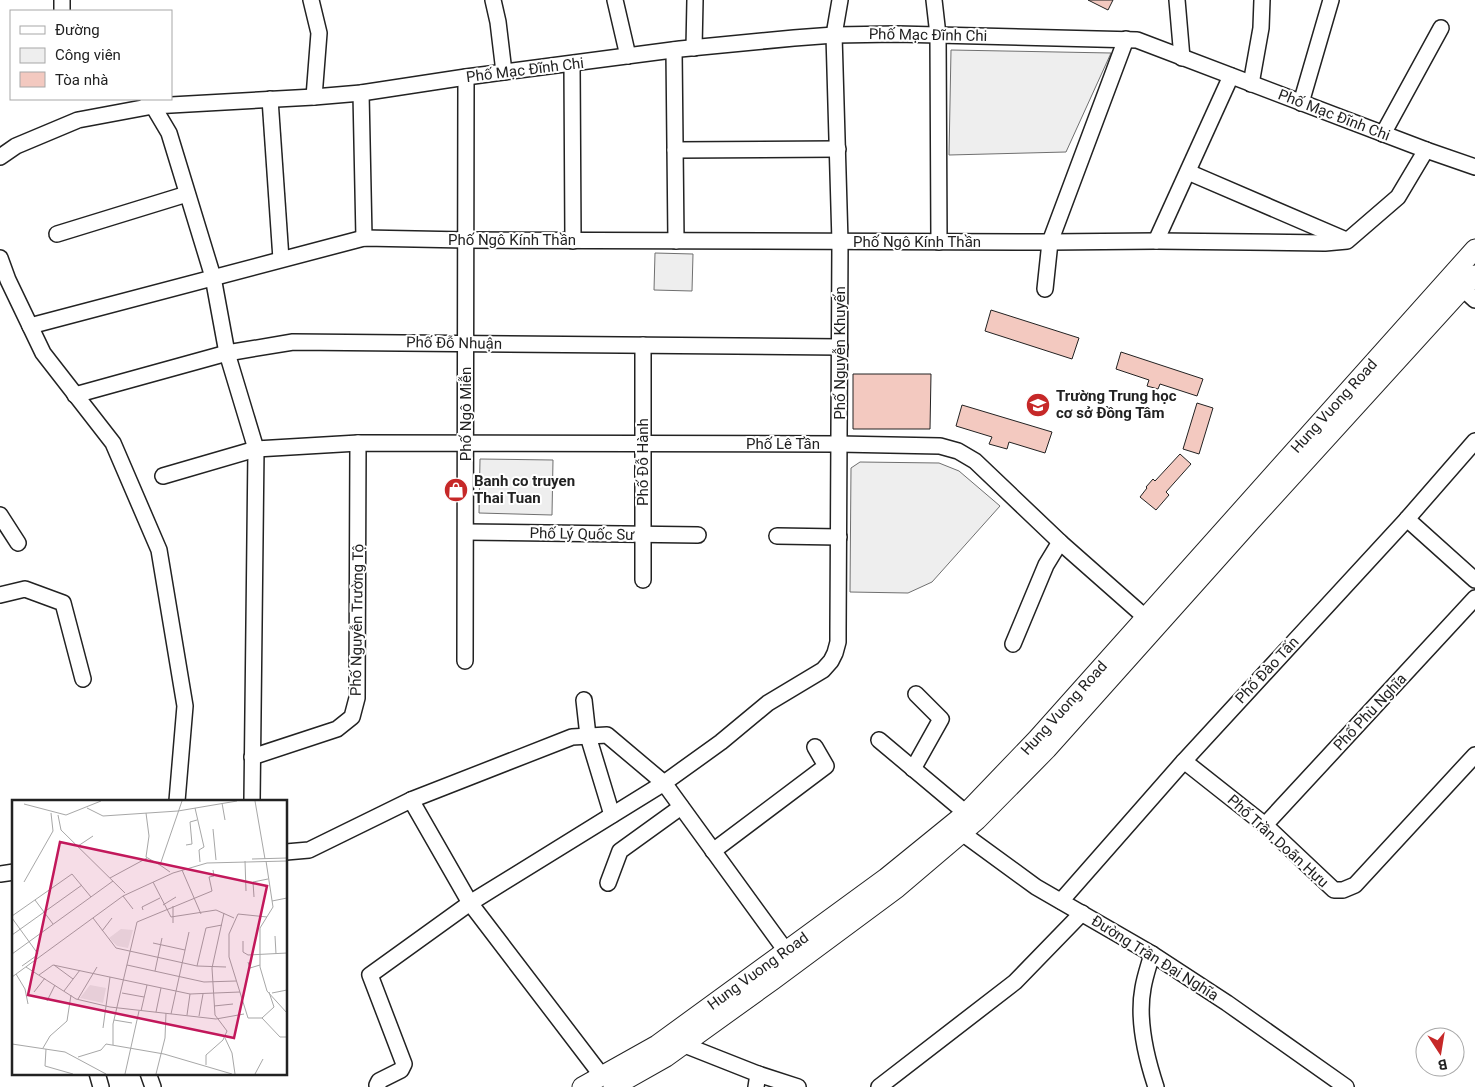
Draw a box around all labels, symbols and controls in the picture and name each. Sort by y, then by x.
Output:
legend [10,10,172,100]
text: Đường [55,21,100,39]
street label: Phố Mạc Đĩnh Chi [869,25,987,45]
text: Công viên [55,46,121,64]
street label: Phố Mạc Đĩnh Chi [465,54,585,86]
text: Tòa nhà [55,71,108,89]
street label: Phố Mạc Đĩnh Chi [1275,85,1393,145]
street label: Phố Ngô Kính Thần [448,231,576,249]
street label: Phố Ngô Kính Thần [853,233,981,251]
street label: Phố Nguyễn Khuyến [831,286,849,420]
street label: Phố Đỗ Nhuận [406,333,502,353]
street label: Hung Vuong Road [1287,355,1381,457]
street label: Phố Ngô Miễn [457,367,475,461]
place label: Trường Trung học cơ sở Đồng Tâm [1056,387,1177,422]
school or university icon: Trường Trung học cơ sở Đồng Tâm [1025,392,1051,418]
street label: Phố Đỗ Hành [634,418,652,506]
street label: Phố Lê Tần [746,435,820,453]
place label: Banh co truyen Thai Tuan [474,472,575,507]
shop icon: Banh co truyen Thai Tuan [443,477,469,503]
street label: Phố Lý Quốc Sư [529,524,635,544]
street label: Phố Nguyễn Trường Tộ [347,544,367,696]
street label: Phố Đào Tấn [1232,633,1302,707]
street label: Hung Vuong Road [1017,657,1111,759]
street label: Phố Phù Nghĩa [1330,670,1410,754]
street label: Phố Trần Doãn Hựu [1224,791,1332,891]
inset map [12,800,288,1074]
street label: Đường Trần Đại Nghĩa [1088,912,1222,1004]
street label: Hung Vuong Road [704,928,812,1014]
north arrow [1415,1027,1465,1077]
text: B [1437,1056,1449,1073]

